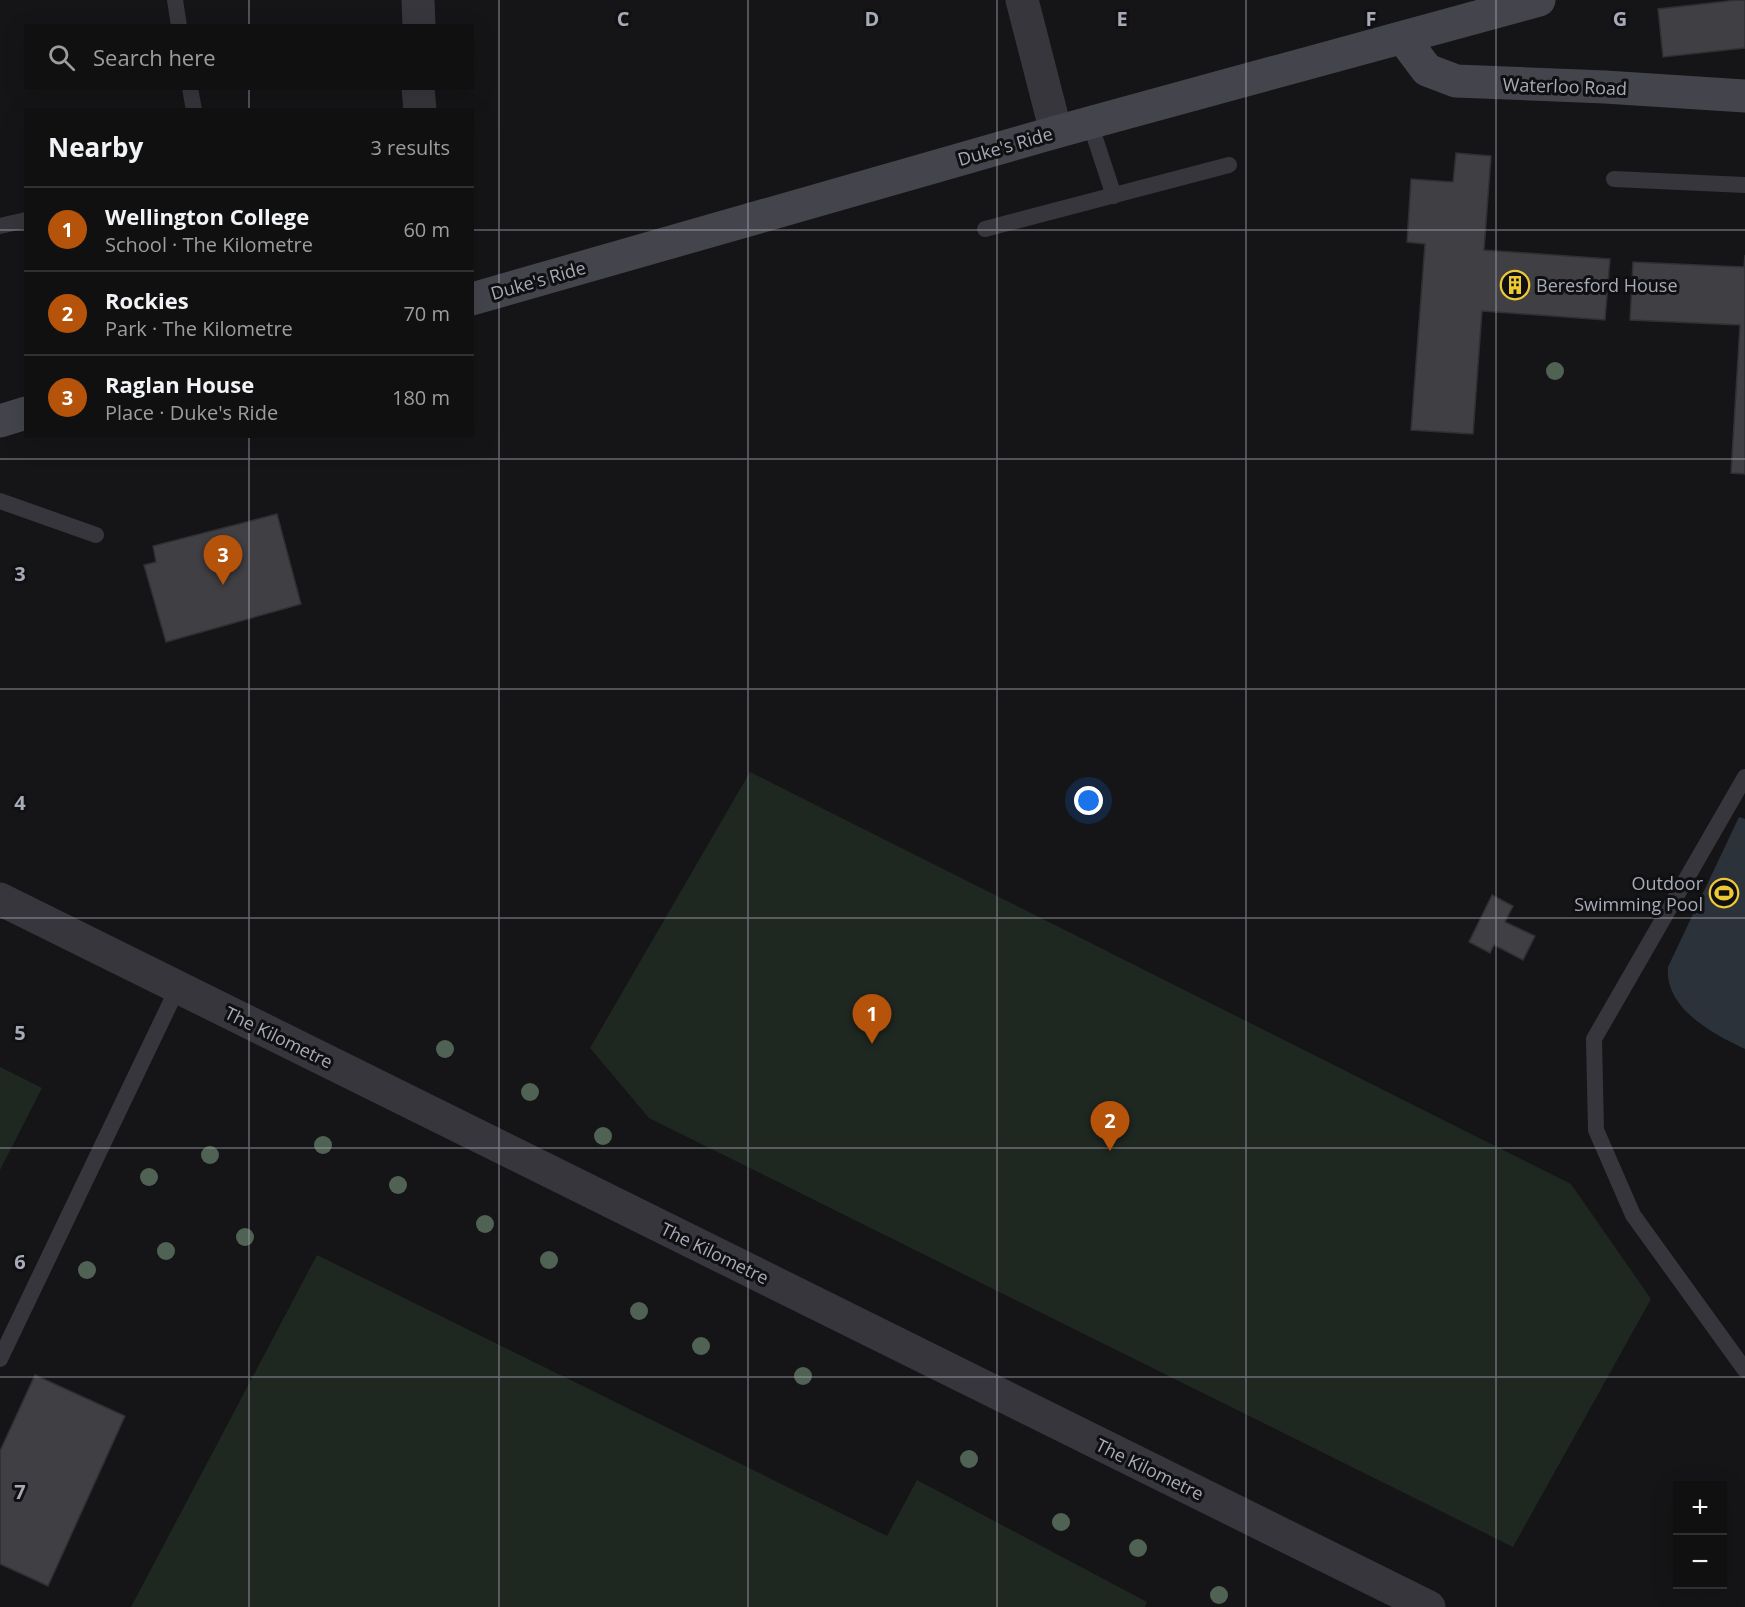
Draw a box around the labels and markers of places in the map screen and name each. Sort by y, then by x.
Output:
building icon: Beresford House [1499,269,1531,301]
place label: Beresford House [1536,273,1678,297]
pin: 3 [204,536,242,585]
place label: Outdoor Swimming Pool [1574,871,1704,916]
sports icon: Outdoor Swimming Pool [1708,877,1740,909]
pin: 1 [852,994,892,1044]
pin: 2 [1090,1102,1130,1151]

